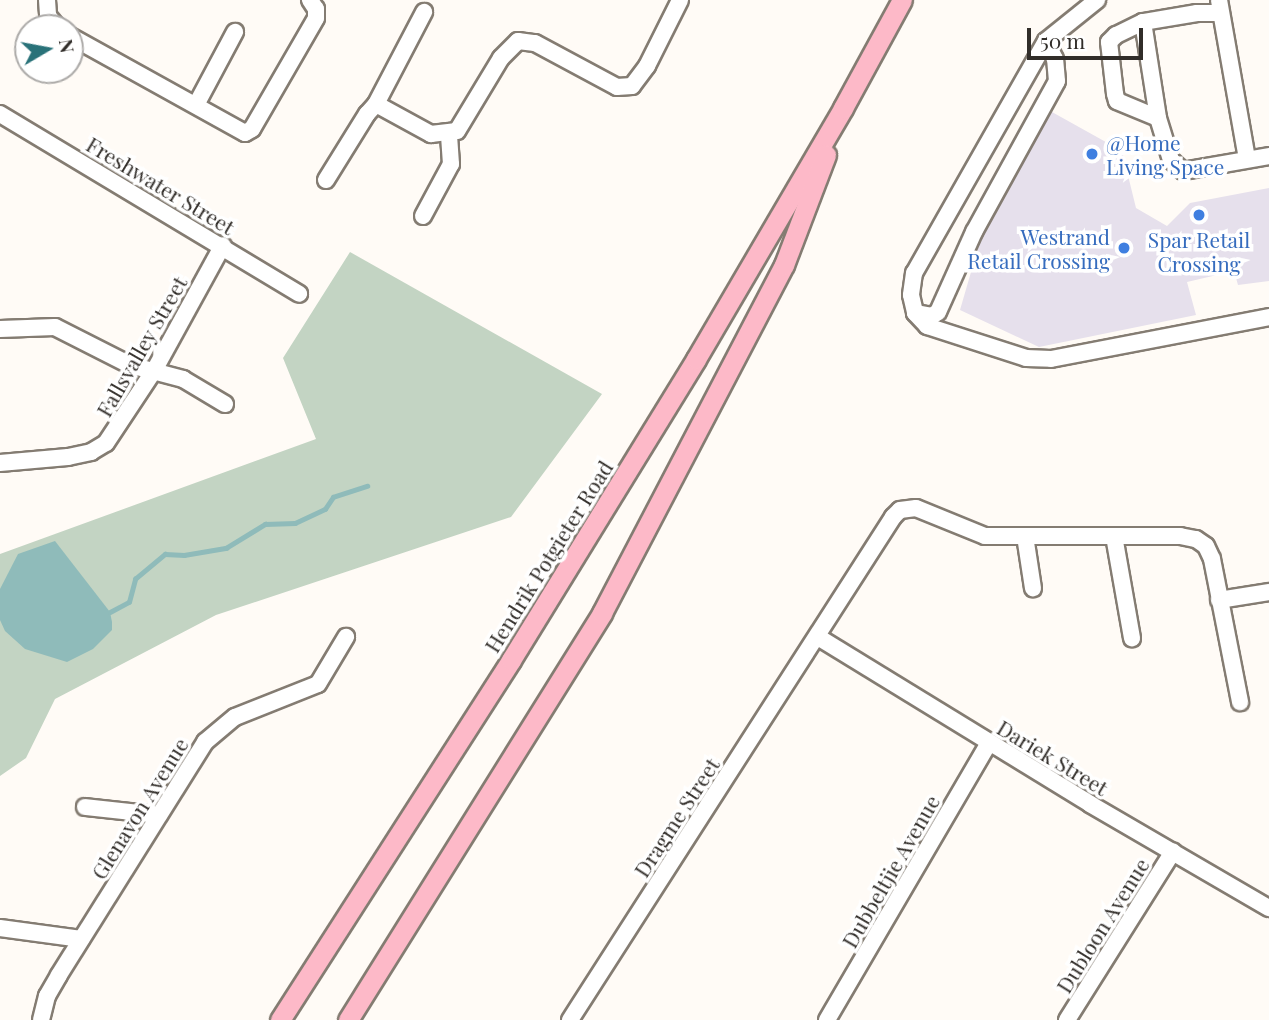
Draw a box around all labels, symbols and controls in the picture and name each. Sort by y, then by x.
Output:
north arrow [14,14,84,84]
scale bar [1031,14,1146,58]
text: 50 m [1040,26,1085,54]
text: N [54,37,82,55]
place label: @Home Living Space [1106,129,1224,179]
street label: Freshwater Street [82,131,240,239]
marker: @Home Living Space [1084,146,1100,162]
marker: Spar Retail Crossing [1191,207,1207,223]
place label: Westrand Retail Crossing [967,223,1110,273]
place label: Spar Retail Crossing [1148,226,1250,276]
marker: Westrand Retail Crossing [1116,240,1132,256]
street label: Fallsvalley Street [90,271,192,421]
street label: Hendrik Potgieter Road [478,455,618,657]
street label: Dariek Street [993,714,1113,800]
street label: Glenavon Avenue [85,732,193,884]
street label: Dragme Street [628,753,724,881]
street label: Dubbeltjie Avenue [836,790,944,952]
street label: Dubloon Avenue [1050,853,1154,997]

